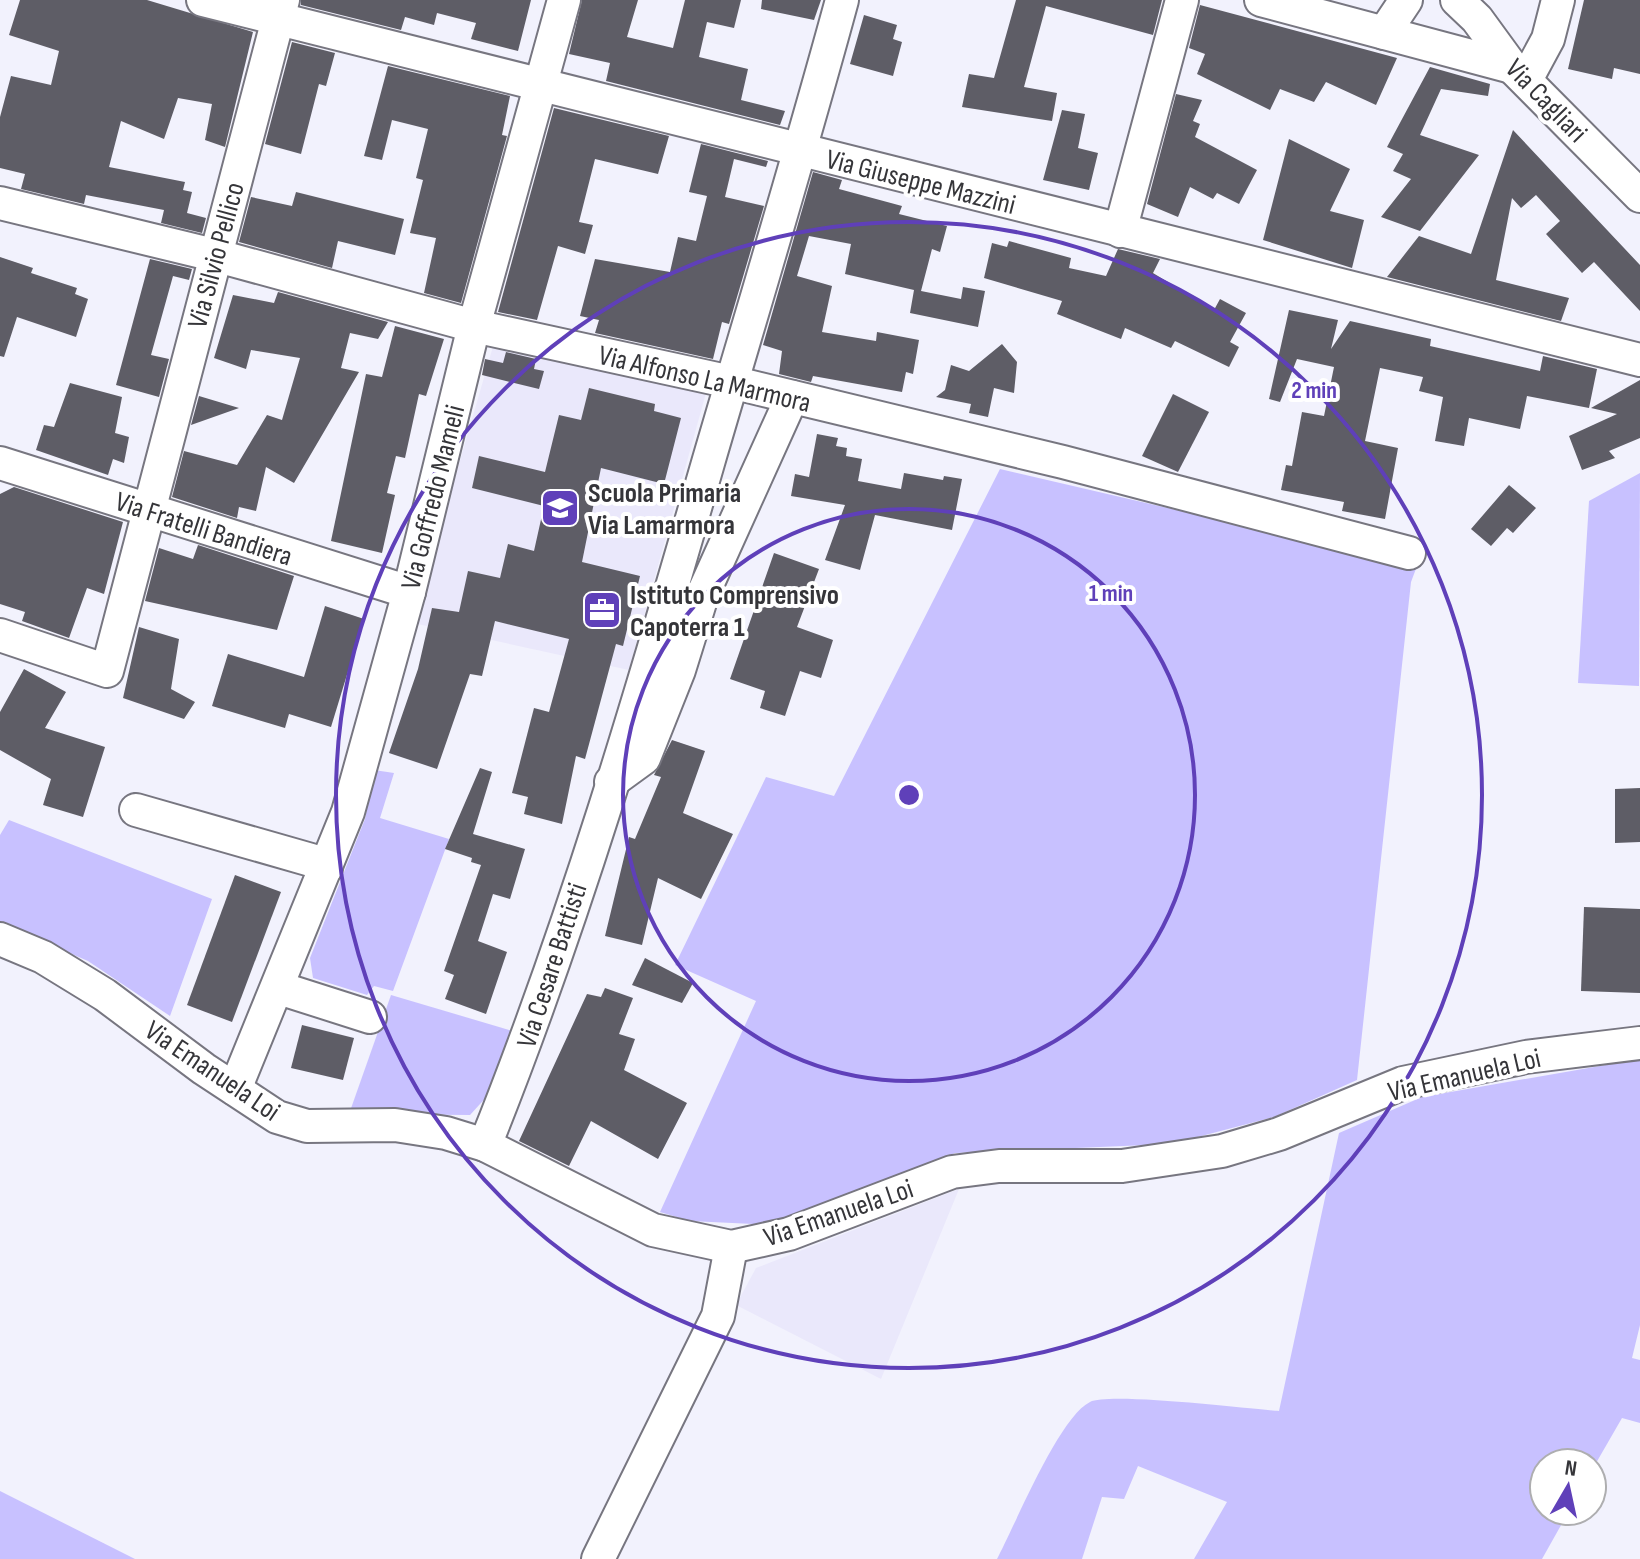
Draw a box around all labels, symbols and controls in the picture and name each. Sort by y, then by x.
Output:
street label: Via Cagliari [1498,52,1594,150]
street label: Via Giuseppe Mazzini [822,143,1019,222]
street label: Via Silvio Pellico [181,179,252,332]
street label: Via Alfonso La Marmora [595,339,814,420]
text: 2 min [1291,376,1337,405]
street label: Via Goffredo Mameli [395,402,472,593]
place label: Scuola Primaria Via Lamarmora [588,477,741,542]
street label: Via Fratelli Bandiera [111,485,296,574]
school or university icon: Scuola Primaria Via Lamarmora [539,487,581,529]
place label: Istituto Comprensivo Capoterra 1 [630,579,839,644]
text: 1 min [1089,579,1133,608]
office icon: Istituto Comprensivo Capoterra 1 [581,589,623,631]
centre of rings [895,781,923,809]
street label: Via Cesare Battisti [510,879,595,1052]
street label: Via Emanuela Loi [138,1014,286,1128]
street label: Via Emanuela Loi [1385,1042,1544,1109]
street label: Via Emanuela Loi [760,1172,917,1254]
north arrow [1528,1447,1608,1527]
text: N [1563,1454,1579,1483]

